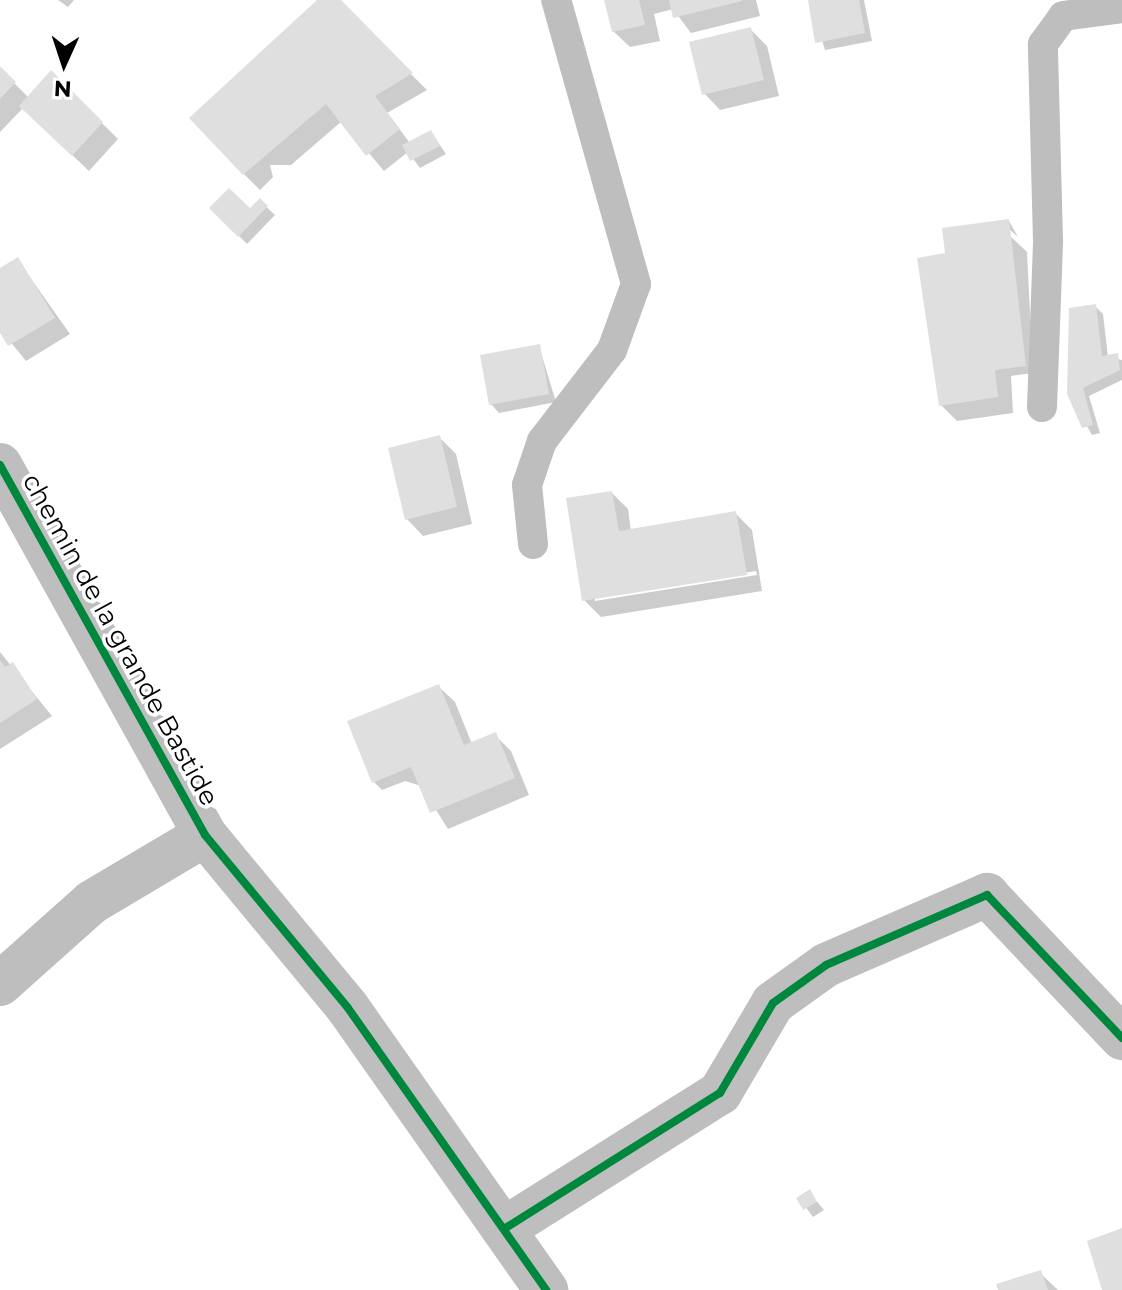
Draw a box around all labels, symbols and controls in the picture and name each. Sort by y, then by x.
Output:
north arrow [24,24,104,104]
text: N [53,75,72,102]
street label: chemin de la grande Bastide [16,469,224,811]

